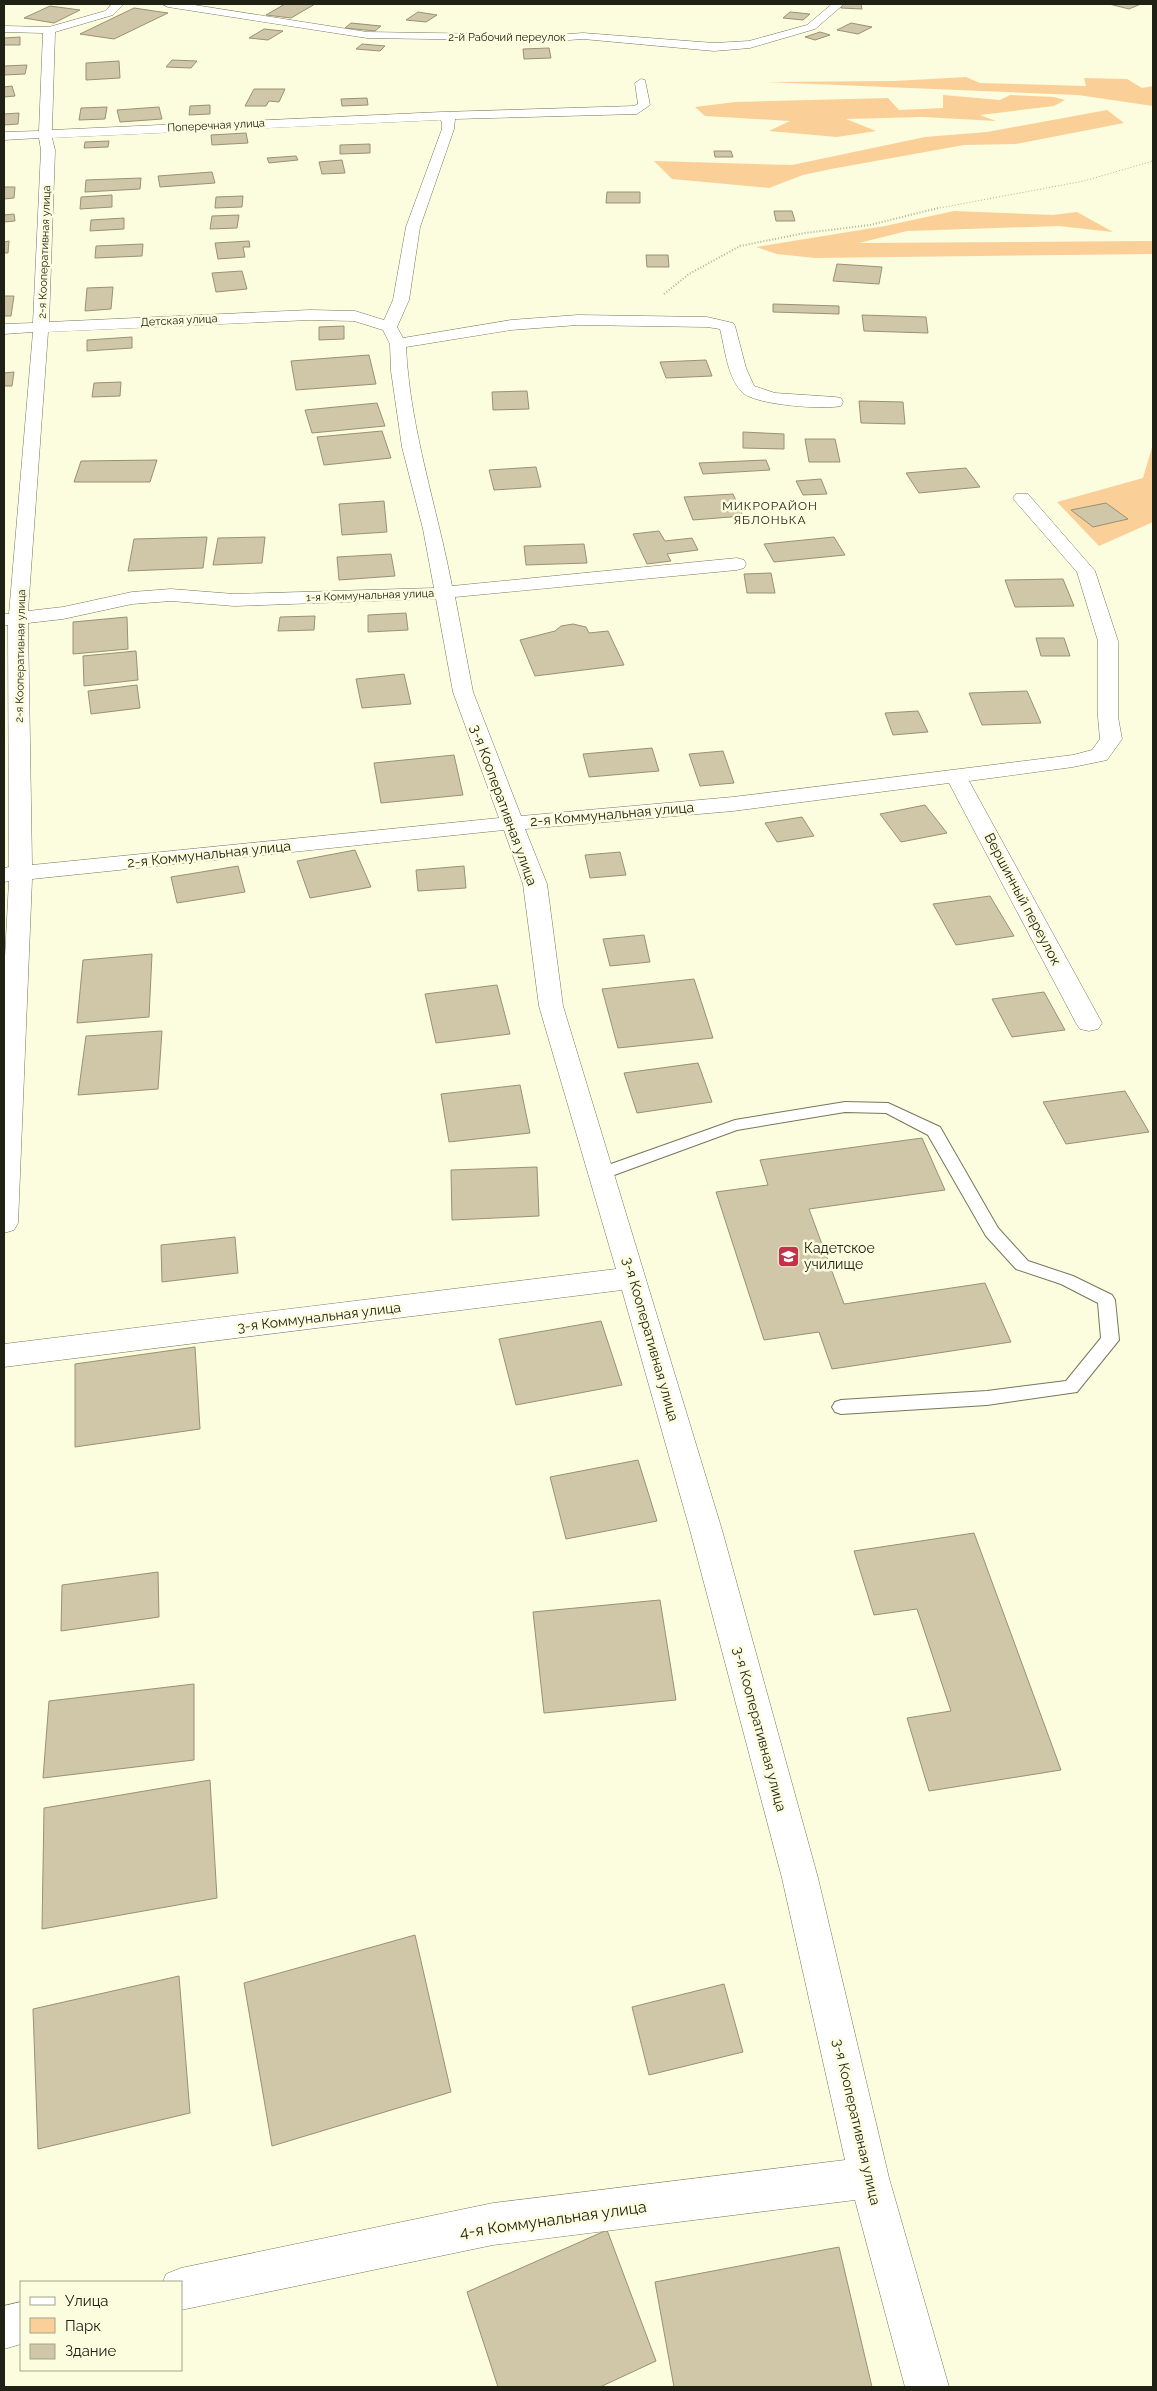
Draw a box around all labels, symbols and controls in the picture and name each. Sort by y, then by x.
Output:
street label: 2-й Рабочий переулок [448,31,566,44]
street label: Поперечная улица [167,116,265,135]
street label: 2-я Кооперативная улица [36,185,53,319]
street label: Детская улица [140,312,218,329]
district label: МИКРОРАЙОН ЯБЛОНЬКА [722,499,818,527]
street label: 1-я Коммунальная улица [306,587,434,604]
street label: 2-я Кооперативная улица [13,589,28,723]
street label: 3-я Кооперативная улица [467,722,541,888]
street label: 2-я Коммунальная улица [529,799,695,829]
street label: Вершинный переулок [981,830,1065,968]
street label: 2-я Коммунальная улица [126,837,292,871]
place label: Кадетское училище [804,1240,875,1272]
school or university icon: Кадетское училище [776,1244,800,1268]
street label: 3-я Кооперативная улица [620,1255,682,1423]
street label: 3-я Коммунальная улица [236,1299,402,1335]
street label: 3-я Кооперативная улица [730,1645,790,1813]
street label: 3-я Кооперативная улица [830,2037,884,2207]
street label: 4-я Коммунальная улица [459,2197,648,2242]
legend [20,2281,182,2371]
text: Улица [65,2292,109,2310]
text: Парк [65,2317,101,2335]
text: Здание [65,2342,117,2360]

